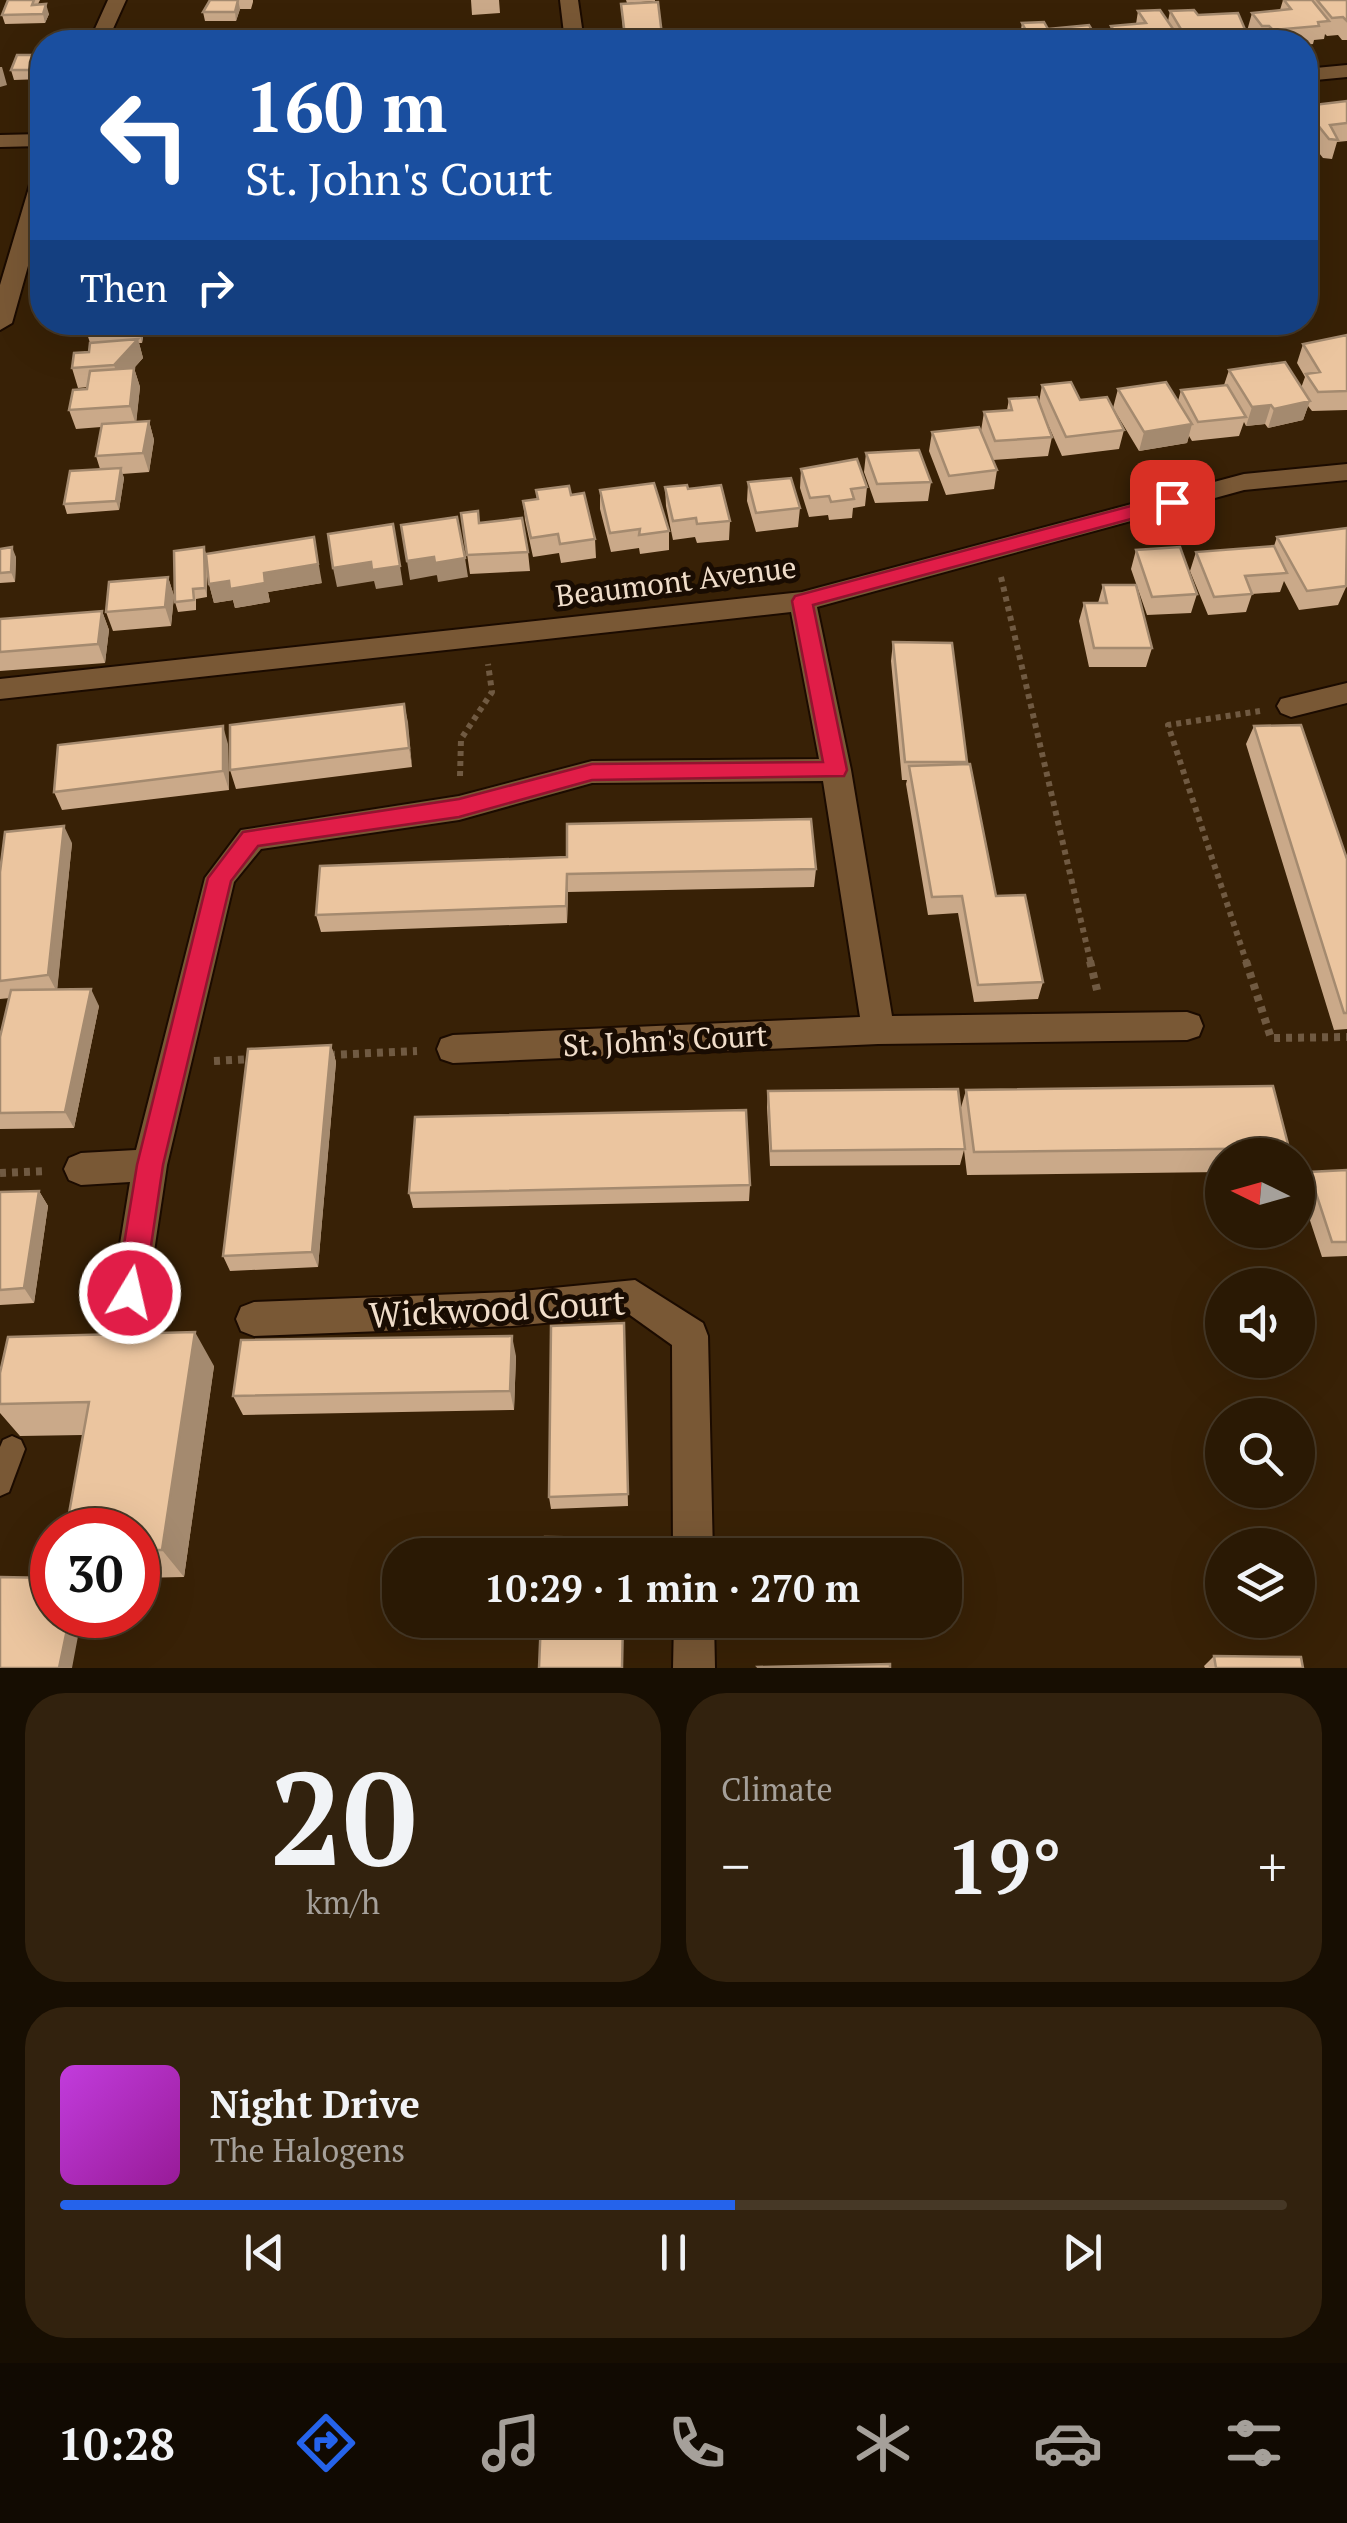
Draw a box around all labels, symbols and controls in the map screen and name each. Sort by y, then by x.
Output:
text: 160 m [245,59,447,152]
icon: left [80,70,210,200]
text: St. John's Court [245,148,553,208]
icon: right [188,260,243,315]
text: Then [80,263,168,313]
pin [1130,460,1215,545]
icon: arrive [1145,475,1200,530]
street label: Beaumont Avenue [553,546,799,616]
street label: St. John's Court [562,1015,768,1065]
north arrow [1205,1138,1315,1248]
map controls [1205,1138,1315,1638]
position arrow [78,1241,182,1345]
button: sound [1205,1268,1315,1378]
street label: Wickwood Court [368,1278,626,1338]
button: search [1205,1398,1315,1508]
speed limit sign: 30 [30,1508,160,1638]
button: layers [1205,1528,1315,1638]
text: 10:29 · 1 min · 270 m [484,1563,860,1613]
text: 20 [270,1730,416,1902]
text: Climate [721,1768,833,1810]
text: 19° [946,1816,1062,1915]
text: − [721,1829,750,1902]
text: + [1258,1829,1287,1902]
text: km/h [306,1881,380,1923]
text: Night Drive [210,2079,420,2129]
text: The Halogens [210,2129,405,2171]
icon: previous [237,2225,292,2280]
icon: pause [646,2225,701,2280]
icon: next [1055,2225,1110,2280]
icon: directions [291,2408,361,2478]
icon: music [476,2408,546,2478]
icon: phone [662,2408,732,2478]
icon: climate [848,2408,918,2478]
icon: car [1033,2408,1103,2478]
icon: filters [1219,2408,1289,2478]
text: 10:28 [58,2413,175,2473]

